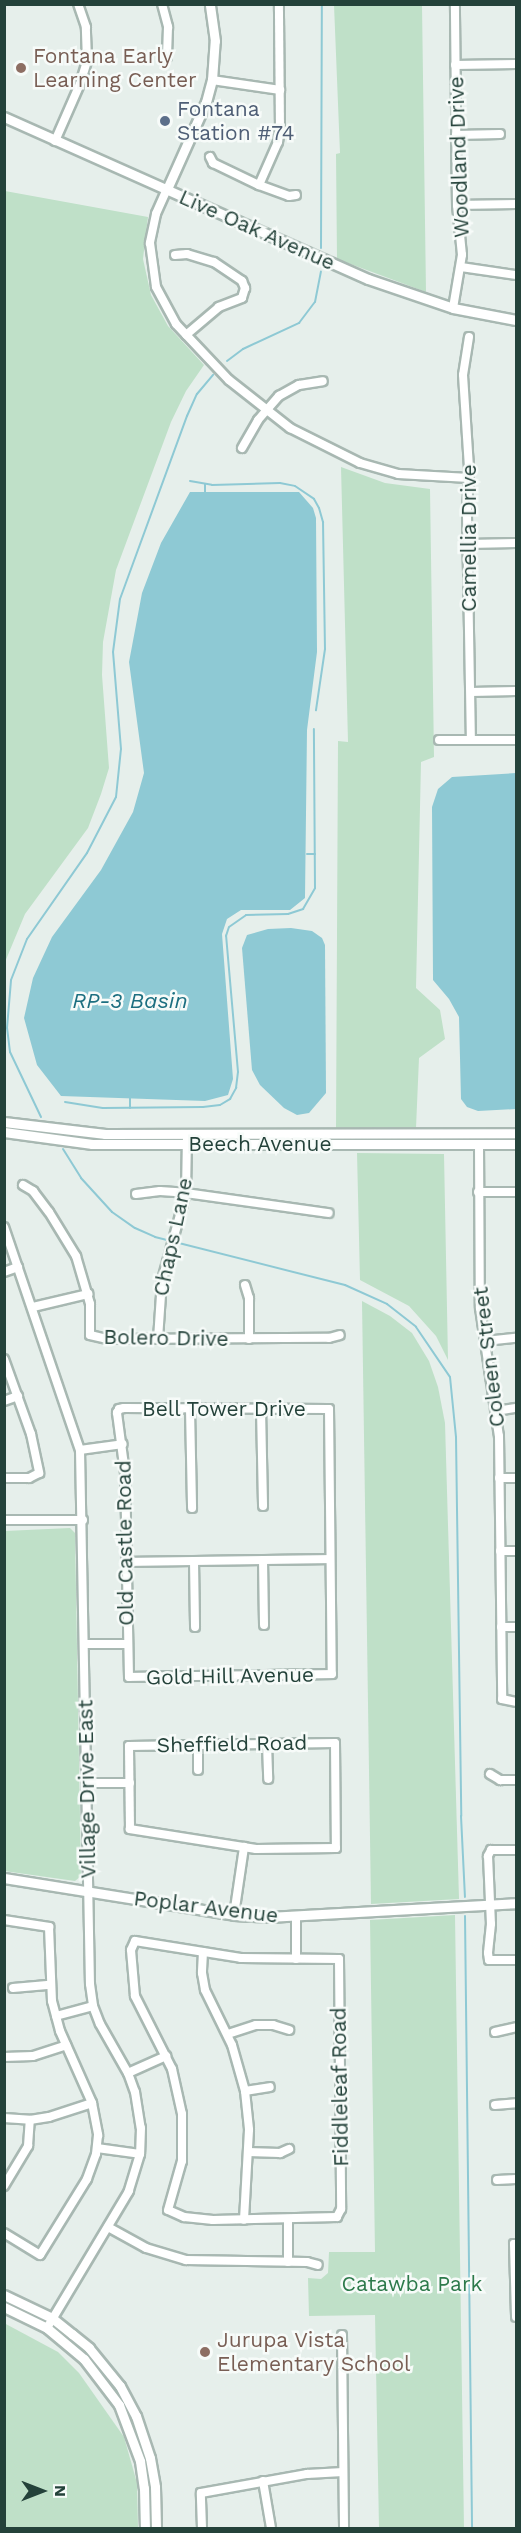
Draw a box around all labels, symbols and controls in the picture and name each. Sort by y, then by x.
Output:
place label: Fontana Early Learning Center [33,43,197,93]
marker: Fontana Early Learning Center [14,61,28,75]
street label: Woodland Drive [444,76,474,238]
place label: Fontana Station #74 [177,96,294,146]
marker: Fontana Station #74 [158,114,172,128]
street label: Live Oak Avenue [175,184,339,276]
street label: Camellia Drive [456,464,482,612]
water label: RP-3 Basin [72,988,188,1014]
street label: Beech Avenue [188,1131,332,1157]
street label: Chaps Lane [148,1176,198,1298]
street label: Coleen Street [468,1285,510,1429]
street label: Bolero Drive [103,1324,229,1352]
street label: Bell Tower Drive [141,1396,307,1422]
street label: Old Castle Road [111,1460,139,1626]
street label: Gold Hill Avenue [145,1662,315,1690]
street label: Village Drive East [73,1699,101,1879]
street label: Sheffield Road [156,1730,308,1758]
street label: Poplar Avenue [132,1886,280,1928]
street label: Fiddleleaf Road [326,2007,354,2167]
park label: Catawba Park [341,2271,483,2297]
place label: Jurupa Vista Elementary School [217,2327,411,2377]
marker: Jurupa Vista Elementary School [198,2345,212,2359]
north arrow [12,2461,72,2521]
text: N [51,2485,70,2497]

